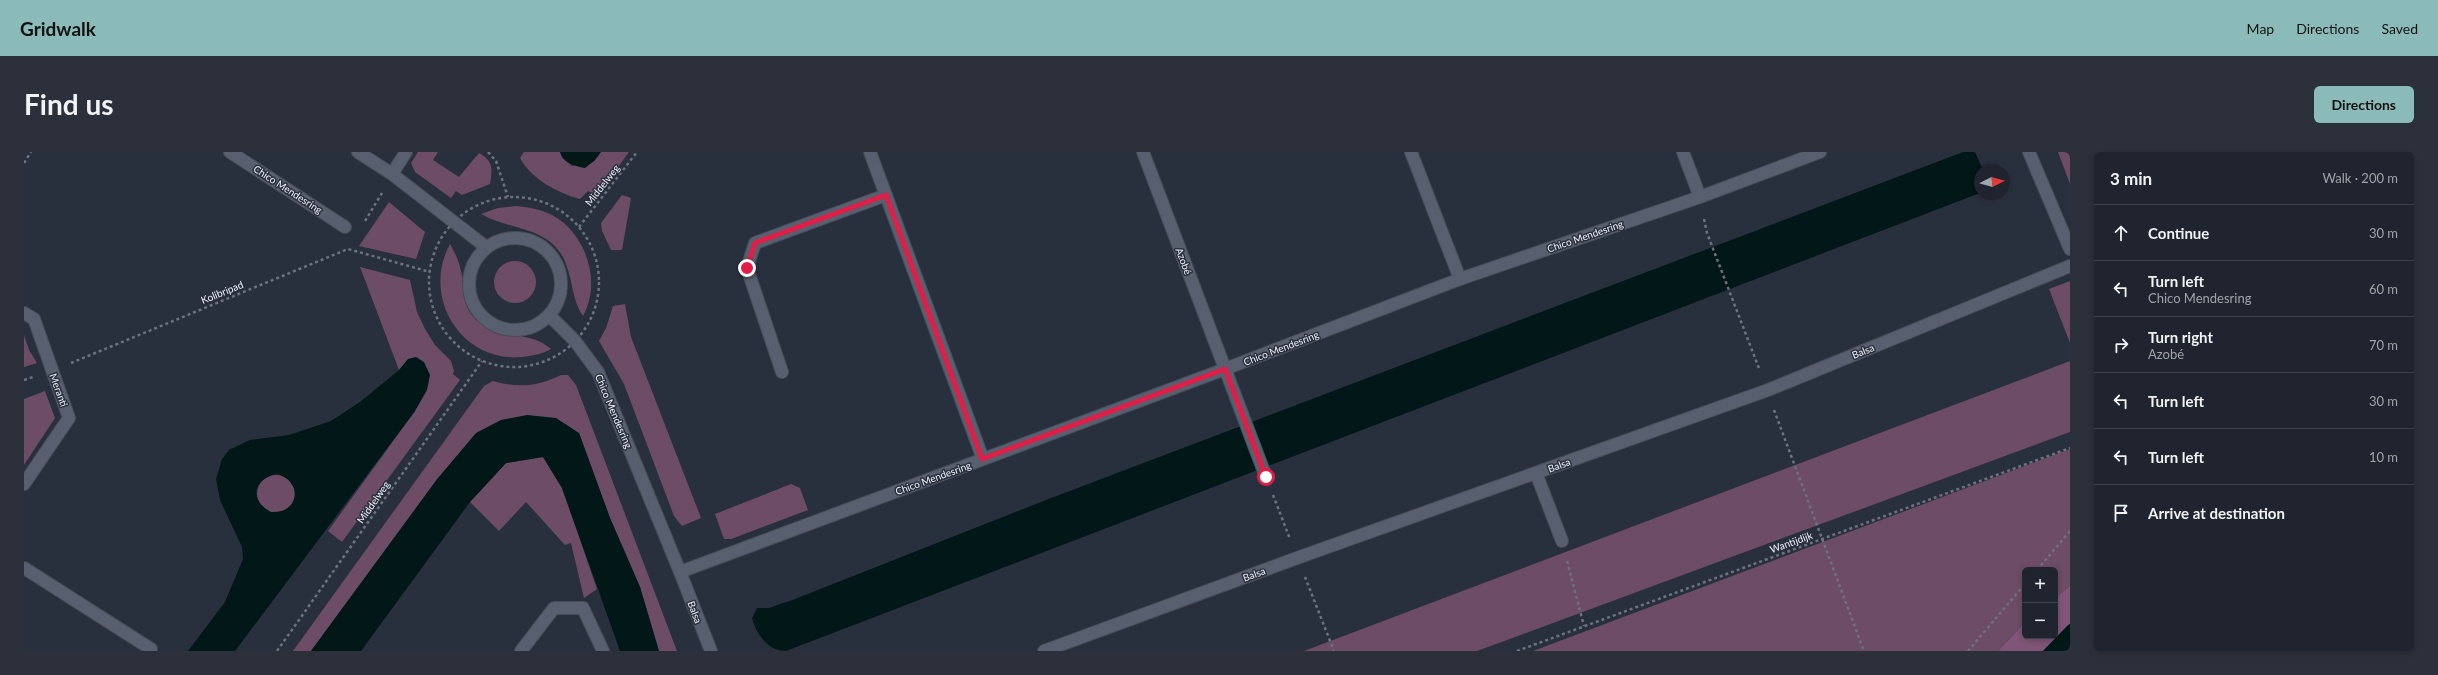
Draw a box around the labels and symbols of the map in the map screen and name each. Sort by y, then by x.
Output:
street label: Chico Mendesring [251,162,325,216]
street label: Middelweg [582,162,622,208]
north arrow [1974,164,2010,200]
street label: Chico Mendesring [1545,217,1625,255]
street label: Azobé [1173,246,1195,276]
route end [738,259,756,277]
street label: Kolibripad [199,278,245,306]
street label: Chico Mendesring [1242,328,1320,368]
street label: Balsa [1850,341,1876,361]
street label: Meranti [47,372,71,408]
street label: Chico Mendesring [593,372,635,450]
street label: Balsa [1546,455,1572,475]
street label: Chico Mendesring [894,459,972,497]
route start [1257,468,1275,486]
street label: Middelweg [354,479,392,525]
street label: Wantijdijk [1768,528,1815,555]
street label: Balsa [1241,564,1267,584]
street label: Balsa [685,599,705,625]

